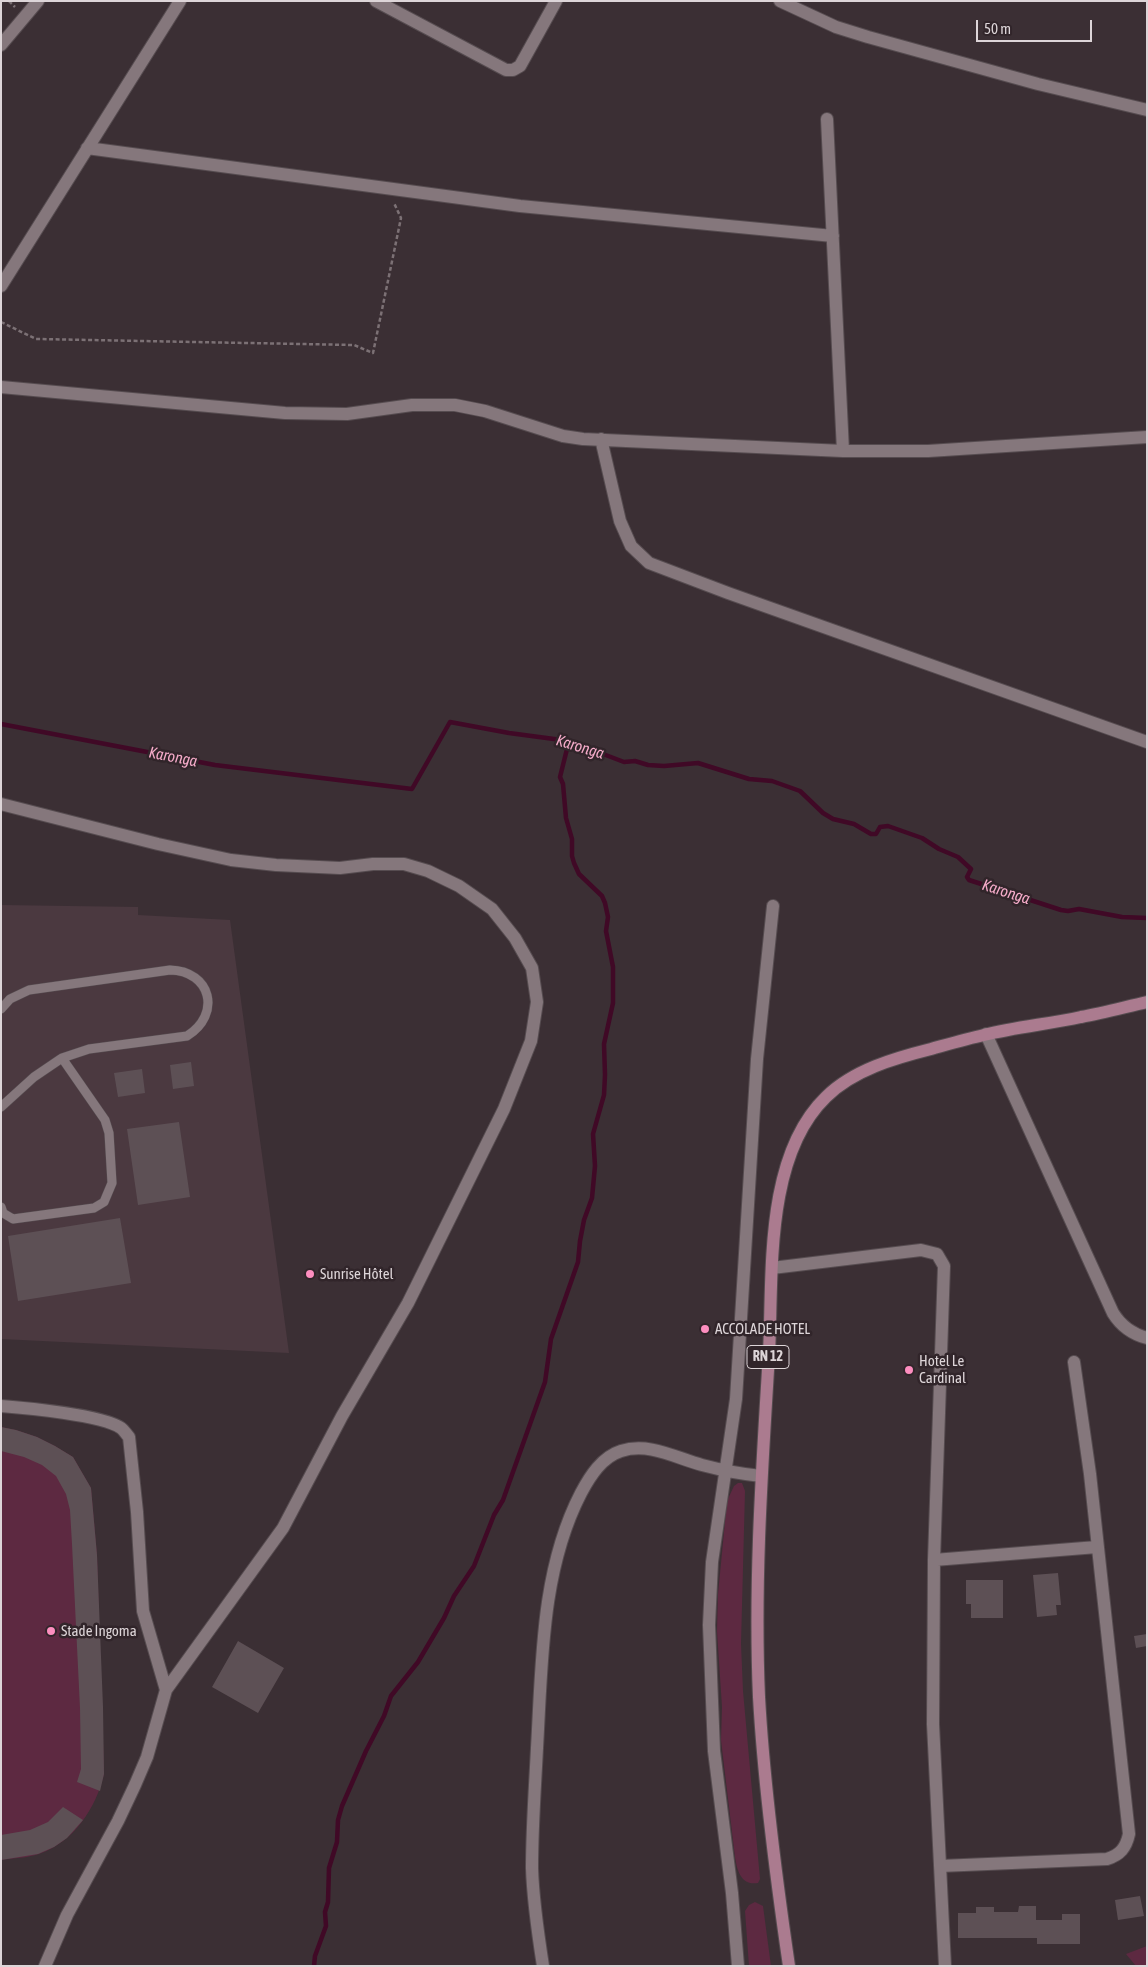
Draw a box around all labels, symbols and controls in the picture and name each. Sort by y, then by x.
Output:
scale bar [978,10,1094,42]
text: 50 m [984,20,1011,37]
water label: Karonga [554,731,606,763]
water label: Karonga [147,743,199,771]
water label: Karonga [980,875,1032,909]
place label: Sunrise Hôtel [320,1265,394,1283]
marker: Sunrise Hôtel [304,1268,316,1280]
place label: ACCOLADE HOTEL [715,1320,810,1338]
marker: ACCOLADE HOTEL [699,1323,711,1335]
road number: RN 12 [747,1345,789,1368]
place label: Hotel Le Cardinal [919,1352,966,1387]
marker: Hotel Le Cardinal [903,1364,915,1376]
place label: Stade Ingoma [61,1622,137,1640]
marker: Stade Ingoma [45,1625,57,1637]

